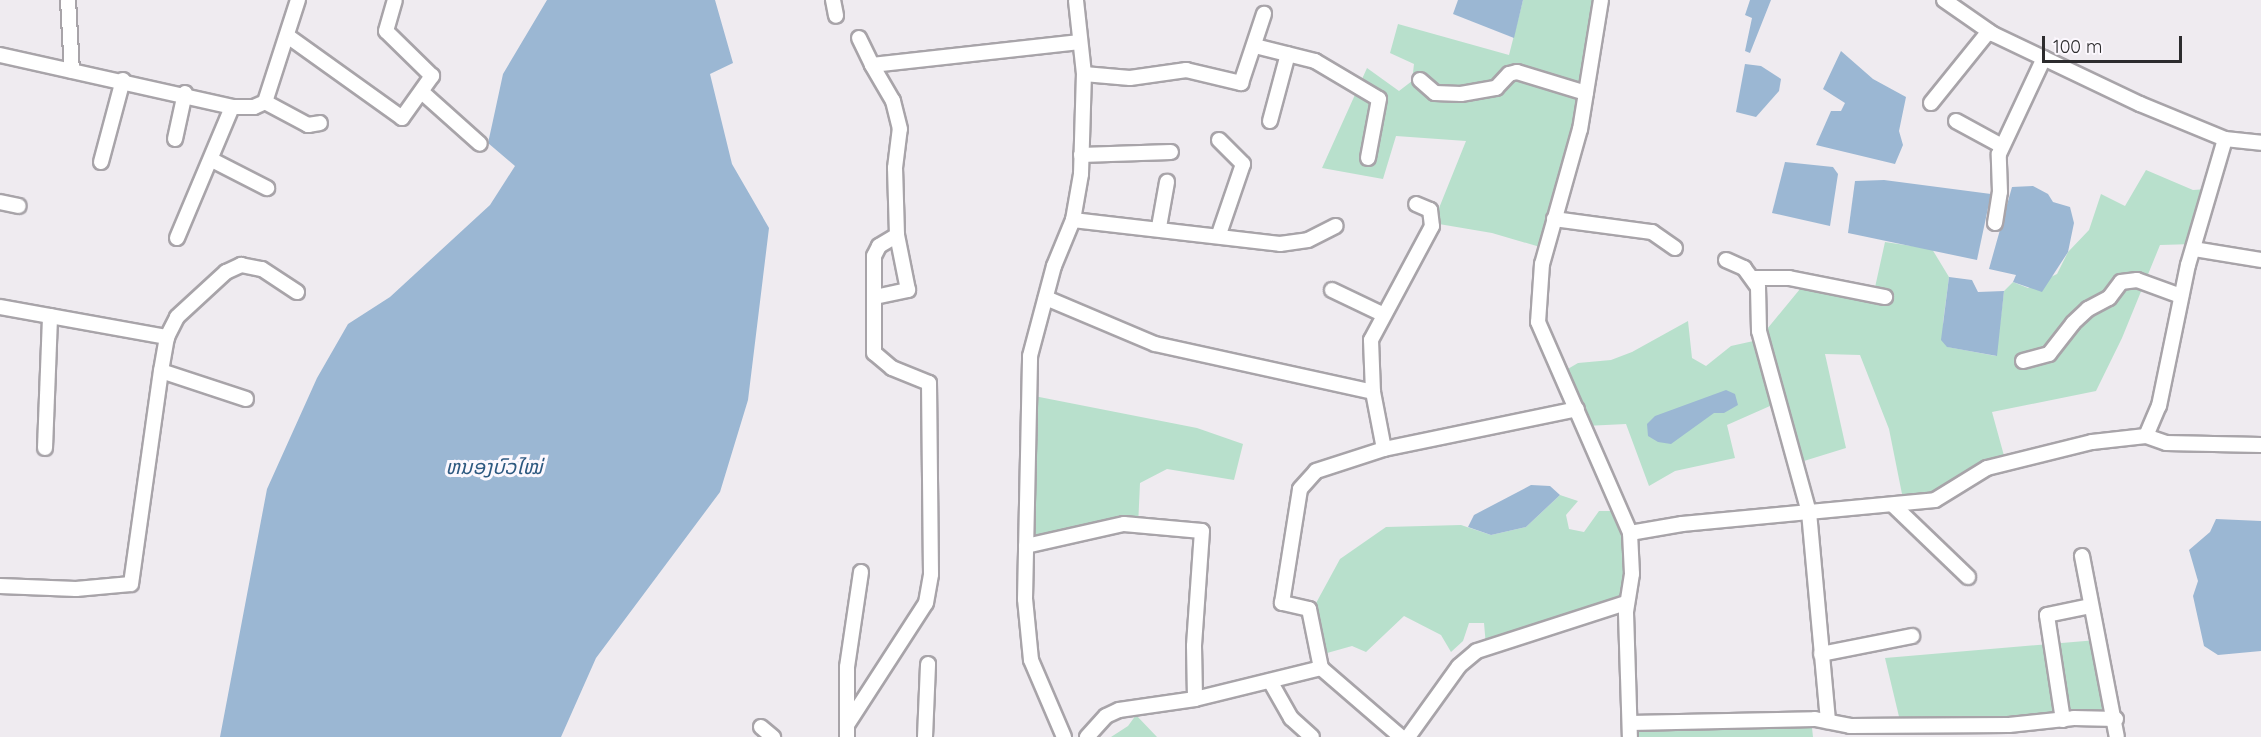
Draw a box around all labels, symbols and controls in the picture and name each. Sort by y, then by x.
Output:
scale bar [2045,24,2184,62]
text: 100 m [2053,35,2102,58]
water label: ຫນອງບົວໄໝ່ [446,454,542,478]

